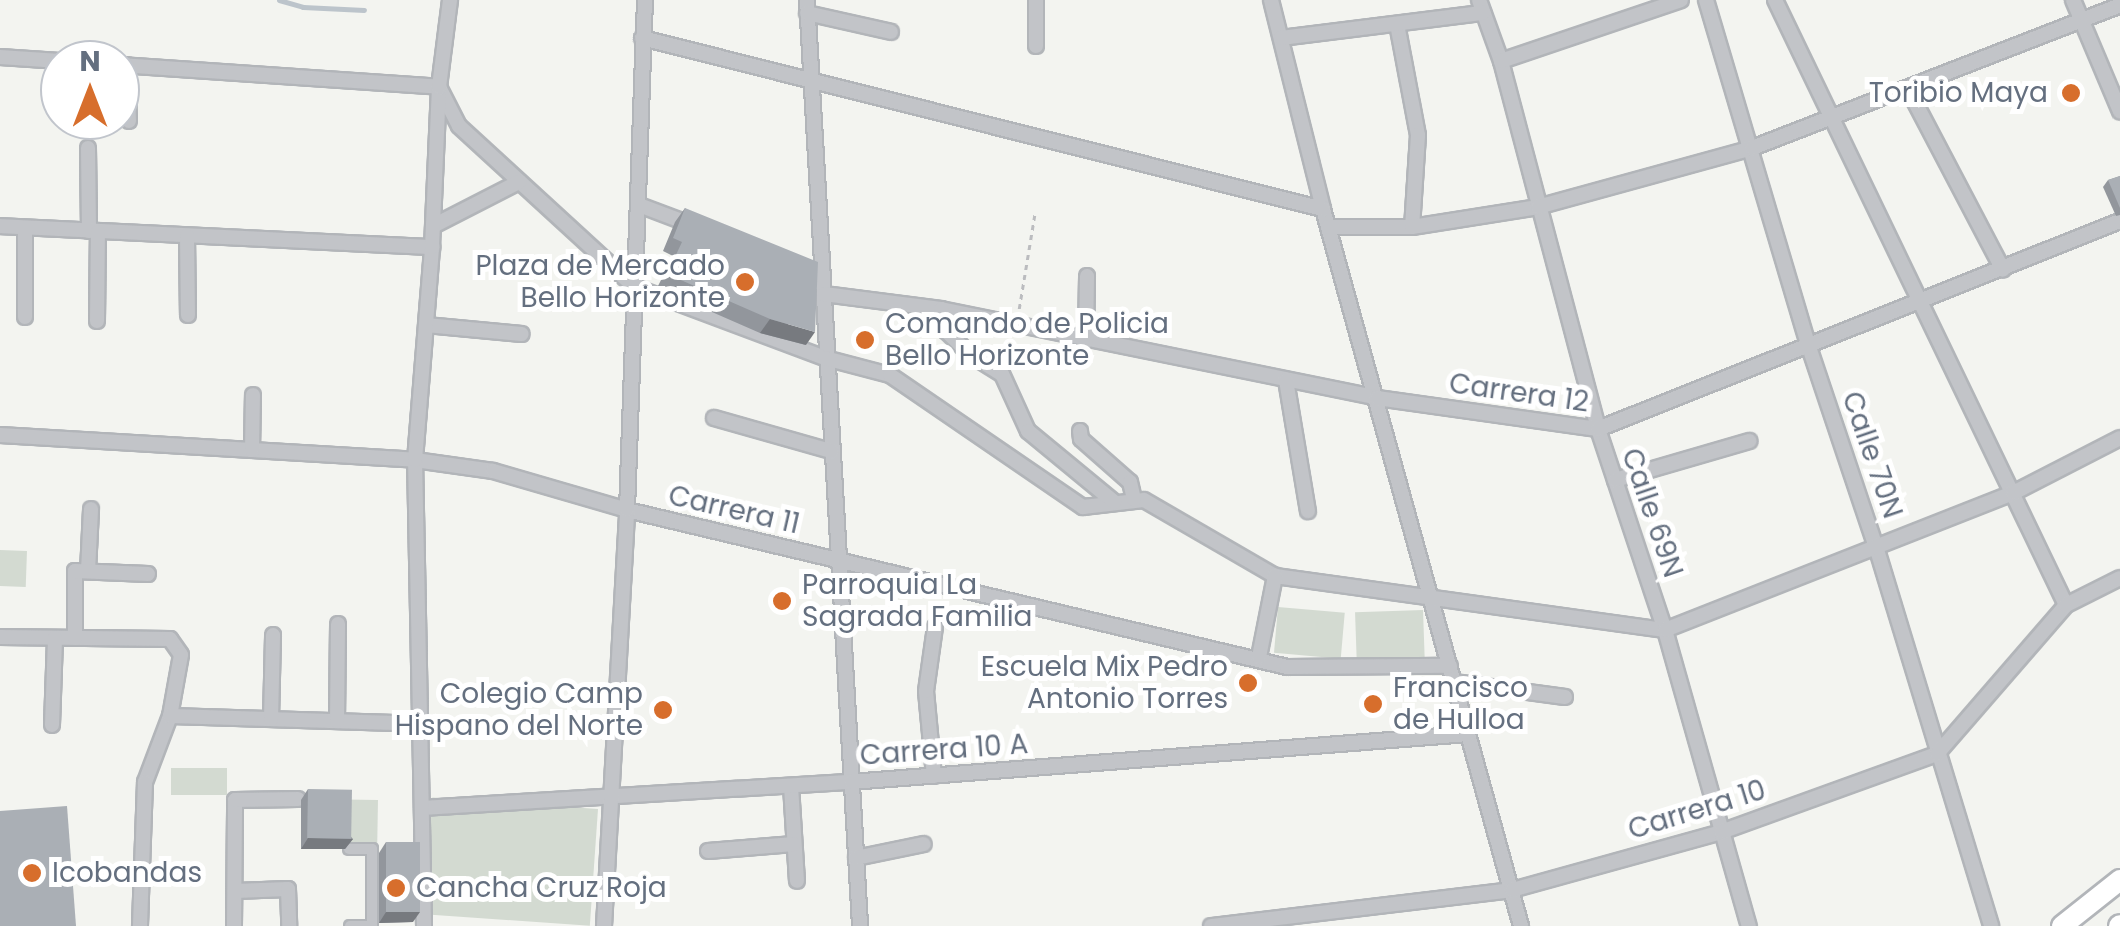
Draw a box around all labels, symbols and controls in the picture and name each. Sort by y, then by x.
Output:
north arrow [40,40,140,140]
text: N [79,42,101,81]
place label: Toribio Maya [1869,76,2048,110]
marker: Toribio Maya [2058,80,2084,106]
place label: Plaza de Mercado Bello Horizonte [475,249,725,315]
marker: Plaza de Mercado Bello Horizonte [734,271,756,293]
place label: Comando de Policia Bello Horizonte [885,307,1169,373]
marker: Comando de Policia Bello Horizonte [854,329,876,351]
street label: Carrera 12 [1447,367,1591,419]
street label: Calle 70N [1835,387,1909,523]
street label: Calle 69N [1614,444,1690,582]
street label: Carrera 11 [665,479,803,541]
place label: Parroquia La Sagrada Familia [802,568,1032,634]
marker: Parroquia La Sagrada Familia [771,590,793,612]
place label: Escuela Mix Pedro Antonio Torres [981,650,1228,716]
place label: Francisco de Hulloa [1393,671,1528,737]
marker: Escuela Mix Pedro Antonio Torres [1237,672,1259,694]
place label: Colegio Camp Hispano del Norte [395,677,643,743]
marker: Francisco de Hulloa [1362,693,1384,715]
marker: Colegio Camp Hispano del Norte [652,699,674,721]
street label: Carrera 10 A [859,727,1029,773]
street label: Carrera 10 [1624,773,1770,847]
place label: Icobandas [52,856,202,890]
marker: Icobandas [21,862,43,884]
place label: Cancha Cruz Roja [416,871,667,905]
marker: Cancha Cruz Roja [385,877,407,899]

